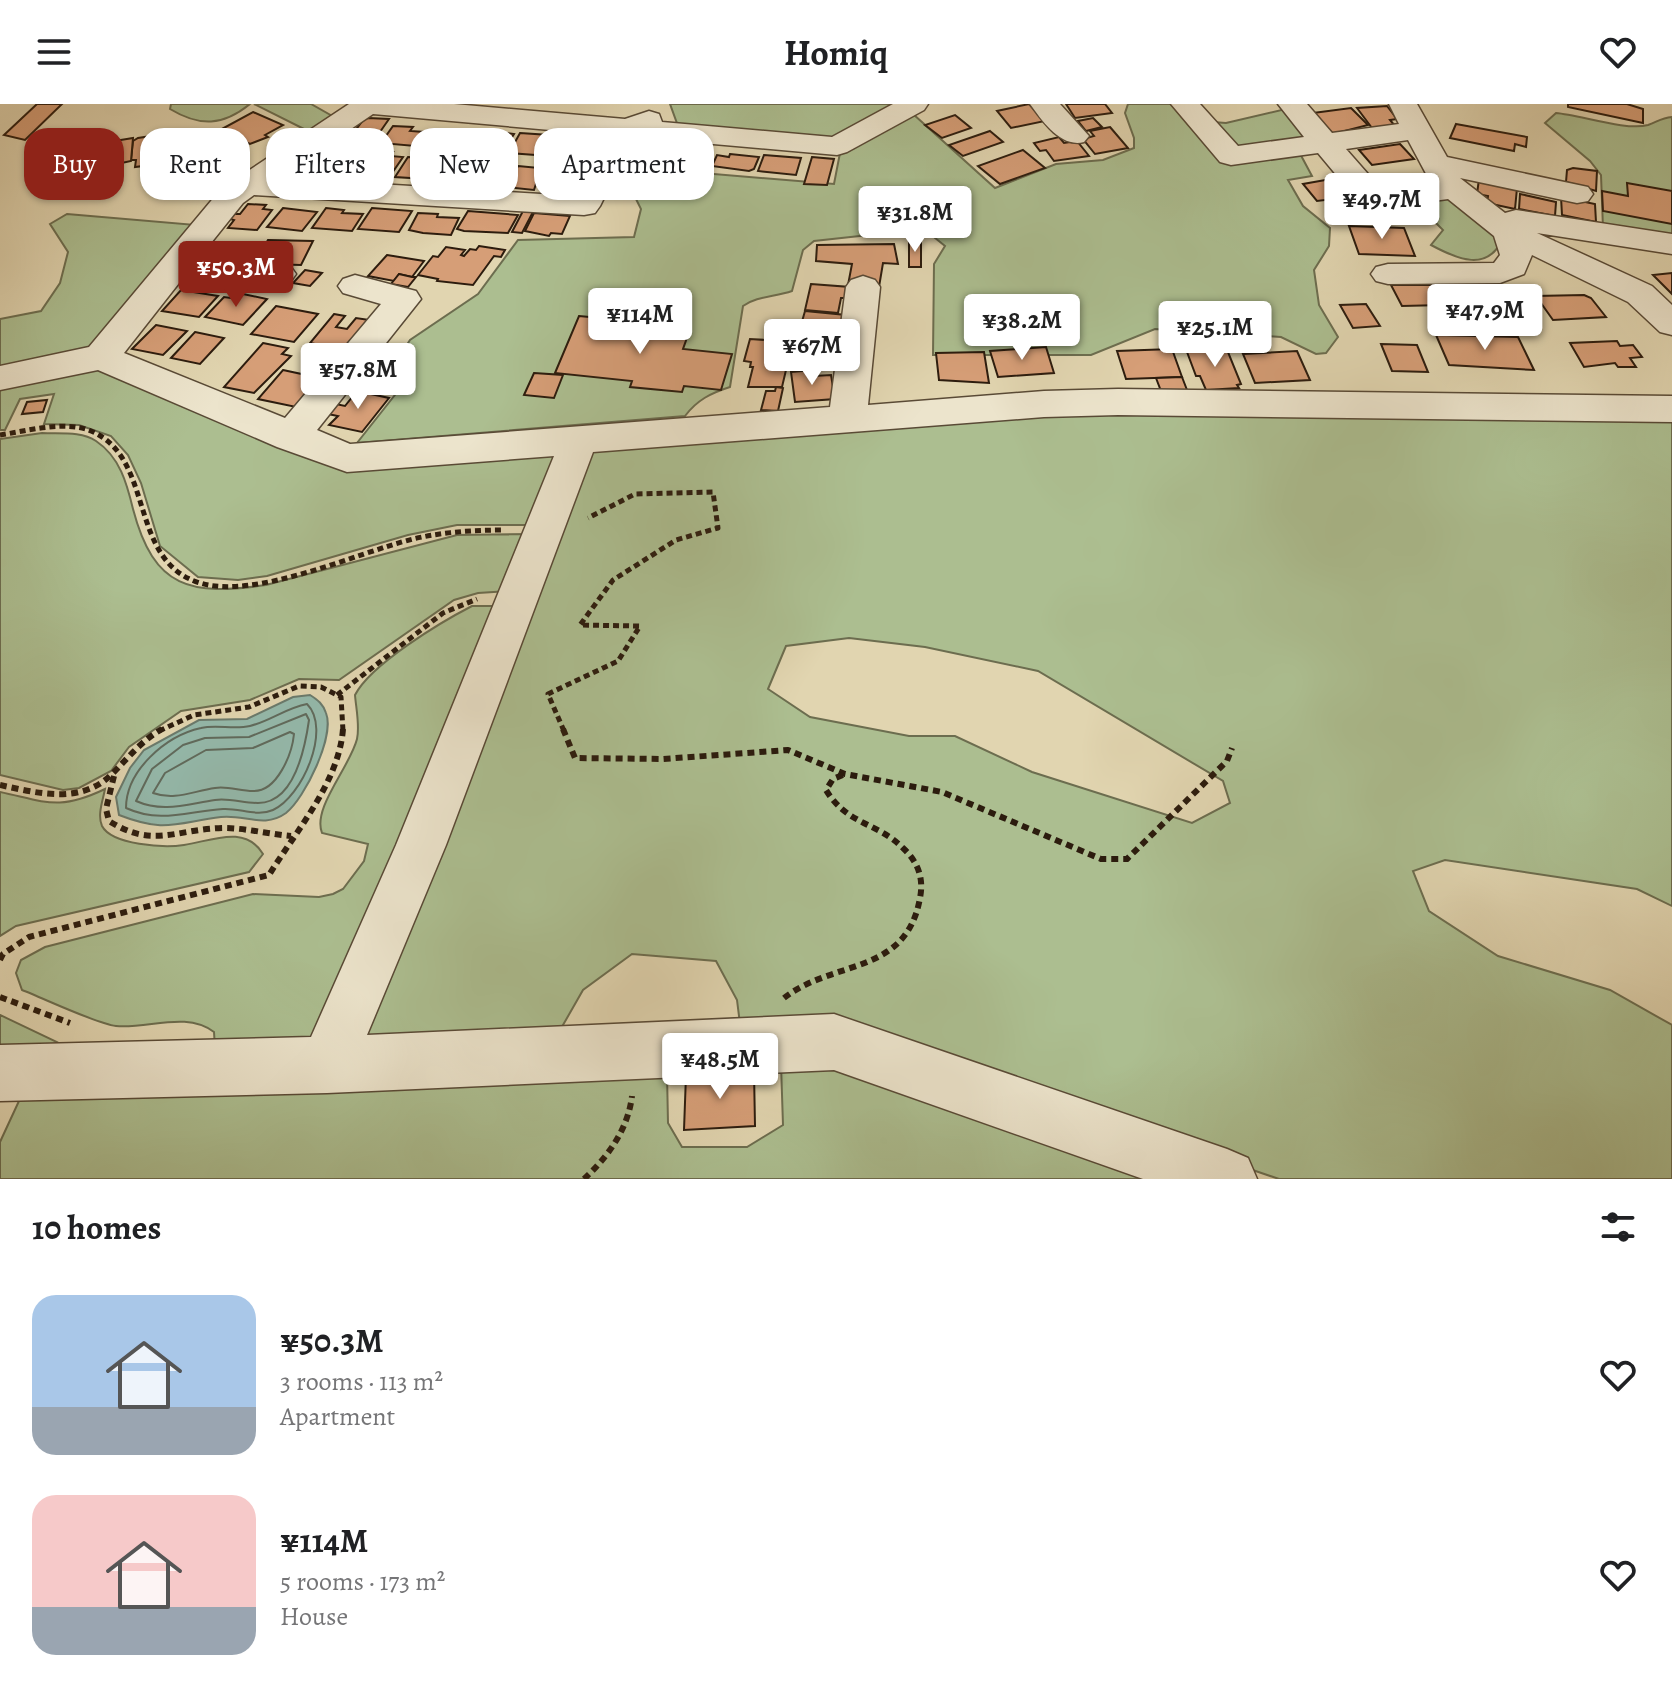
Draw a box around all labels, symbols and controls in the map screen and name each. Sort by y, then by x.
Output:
text: Homiq [784,28,888,77]
icon: menu [32,30,76,74]
icon: heart [1596,30,1640,74]
chip: Buy [24,128,124,200]
chip: Rent [140,128,250,200]
chip: Filters [266,128,394,200]
chip: New [410,128,518,200]
chip: Apartment [534,128,714,200]
pin: ¥49.7M [1317,173,1447,241]
text: ¥49.7M [1342,181,1422,216]
pin: ¥31.8M [850,186,980,254]
text: ¥31.8M [877,194,953,229]
pin: ¥50.3M [171,241,301,309]
text: ¥50.3M [196,249,276,284]
pin: ¥47.9M [1420,284,1550,352]
pin: ¥114M [584,288,696,356]
text: ¥47.9M [1445,292,1525,327]
pin: ¥38.2M [957,294,1087,362]
text: ¥114M [606,296,674,331]
pin: ¥25.1M [1150,301,1280,369]
text: ¥38.2M [982,302,1062,337]
text: ¥25.1M [1177,309,1253,344]
pin: ¥67M [765,319,859,387]
text: ¥67M [782,327,842,362]
pin: ¥57.8M [293,343,423,411]
text: ¥57.8M [319,351,397,386]
pin: ¥48.5M [655,1033,785,1101]
text: ¥48.5M [680,1041,760,1076]
text: 10 homes [32,1204,161,1251]
icon: filters [1596,1205,1640,1249]
text: ¥50.3M [280,1317,384,1364]
icon: home [96,1327,192,1423]
icon: heart [1596,1353,1640,1397]
text: 3 rooms · 113 m² [280,1364,443,1399]
text: Apartment [280,1399,395,1434]
text: ¥114M [280,1517,368,1564]
icon: home [96,1527,192,1623]
icon: heart [1596,1553,1640,1597]
text: 5 rooms · 173 m² [280,1564,445,1599]
text: House [280,1599,348,1634]

